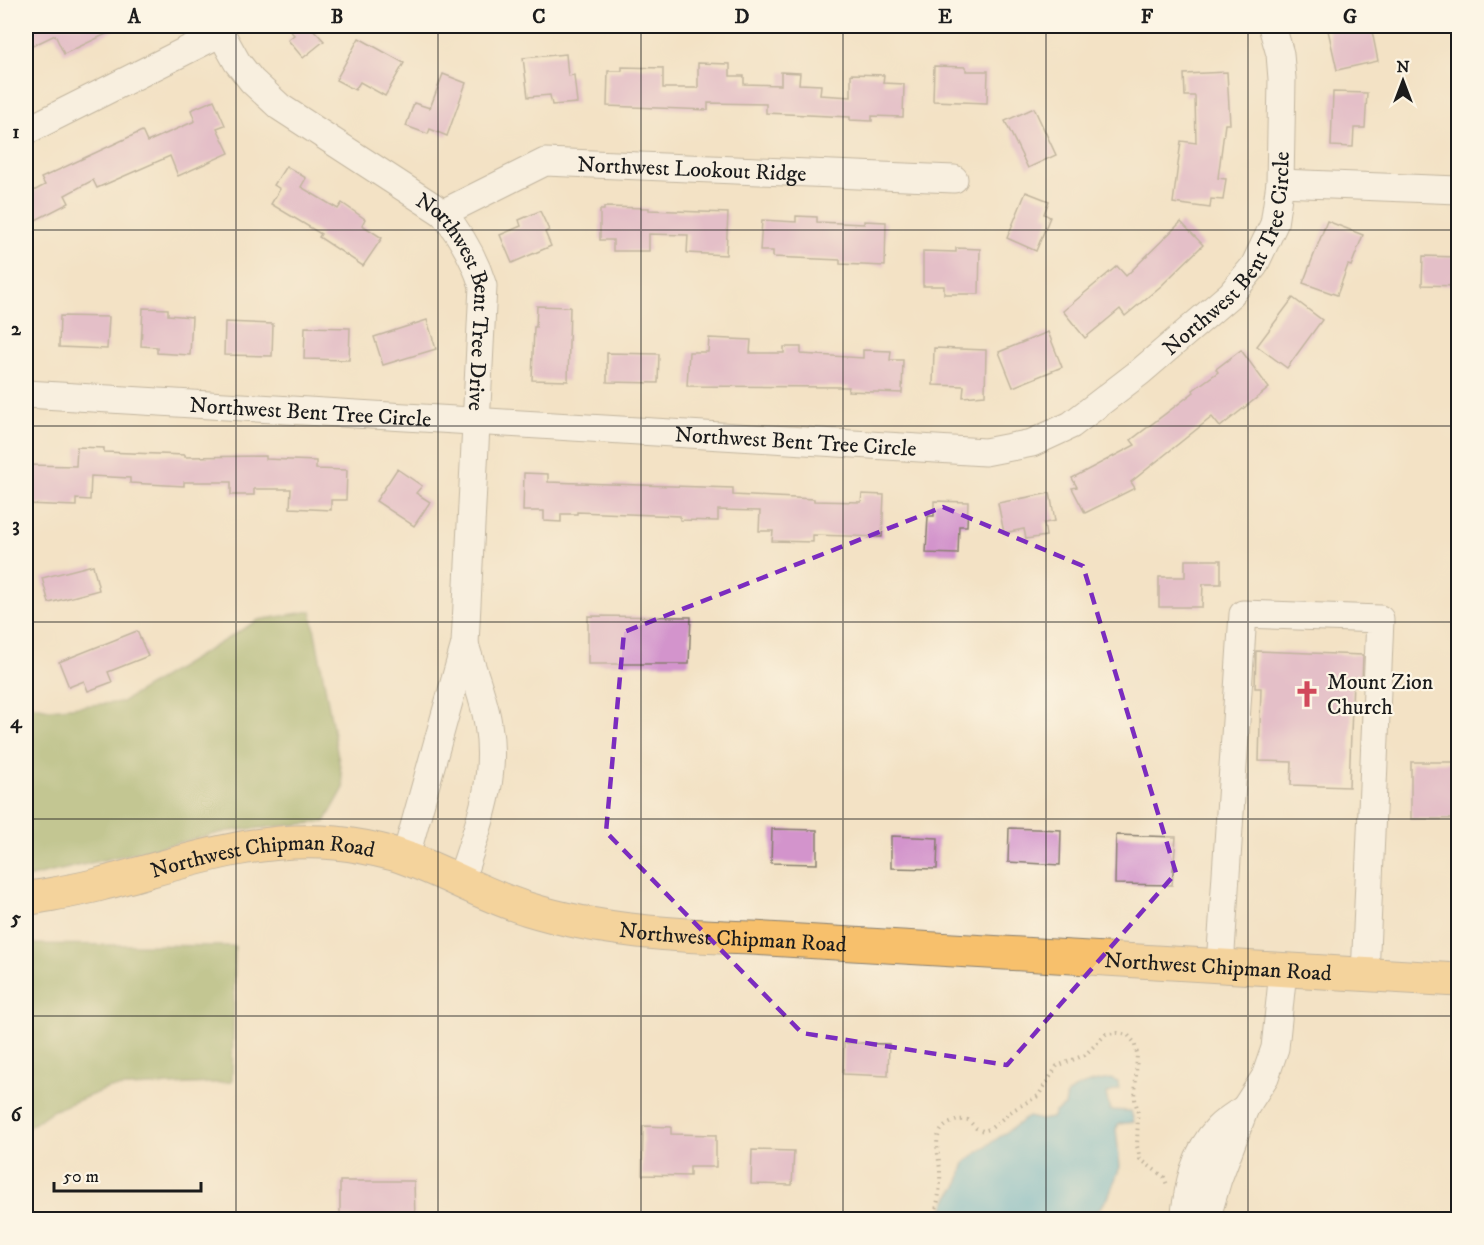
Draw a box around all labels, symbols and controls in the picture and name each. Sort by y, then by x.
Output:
text: A [127,5,142,30]
text: B [331,5,343,30]
text: C [532,5,546,30]
text: D [735,5,750,30]
text: E [938,5,952,30]
text: F [1141,5,1154,30]
text: G [1343,5,1357,30]
north arrow [1373,51,1433,111]
text: N [1396,57,1410,77]
text: 1 [12,120,20,145]
street label: Northwest Lookout Ridge [577,151,807,188]
street label: Northwest Bent Tree Circle [1157,151,1296,362]
street label: Northwest Bent Tree Drive [411,187,495,412]
text: 2 [11,317,22,342]
street label: Northwest Bent Tree Circle [189,392,432,433]
street label: Northwest Bent Tree Circle [674,421,917,463]
text: 3 [12,513,20,538]
place label: Mount Zion Church [1327,669,1434,721]
church icon: Mount Zion Church [1292,679,1322,709]
text: 4 [10,710,23,735]
street label: Northwest Chipman Road [148,830,377,885]
text: 5 [10,906,21,931]
street label: Northwest Chipman Road [617,917,847,959]
street label: Northwest Chipman Road [1103,947,1332,987]
text: 6 [11,1103,23,1128]
scale bar [54,1155,201,1193]
text: 50 m [63,1166,99,1188]

